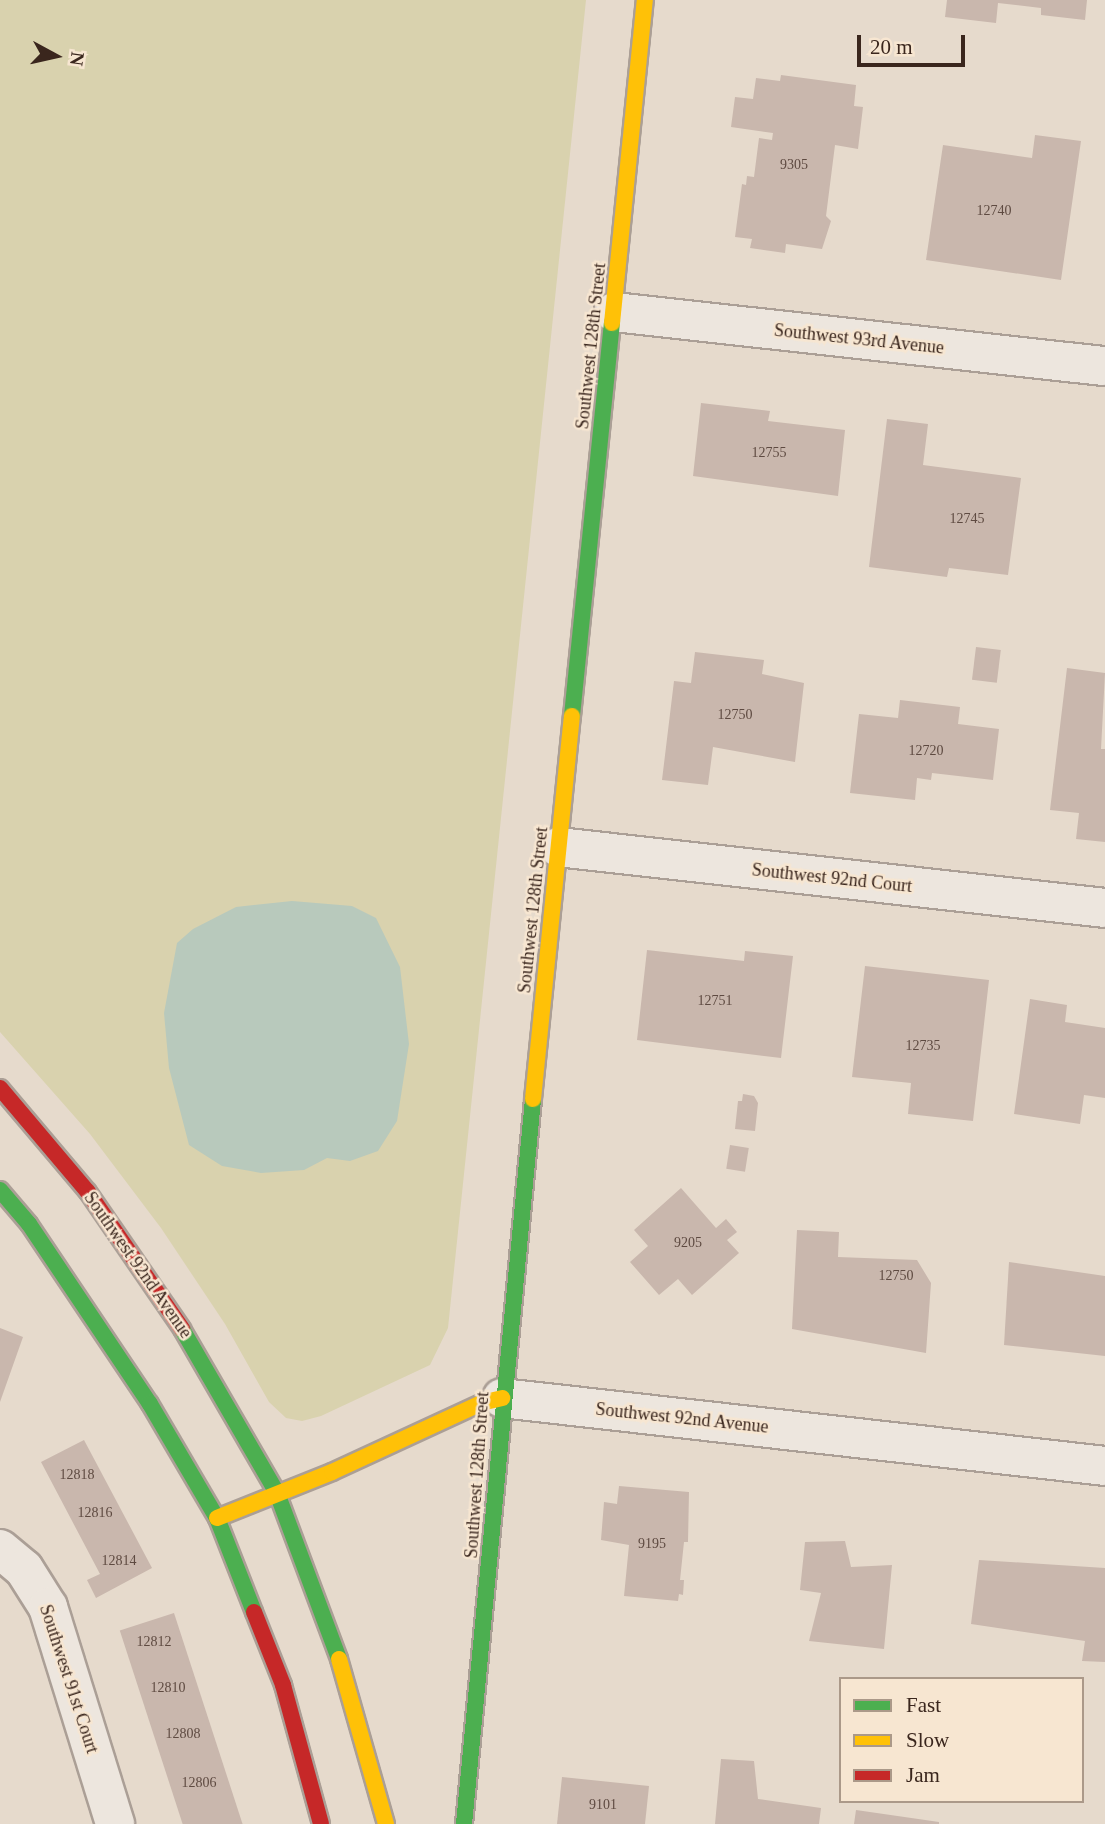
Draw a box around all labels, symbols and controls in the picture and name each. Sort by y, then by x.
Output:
north arrow [21,21,91,91]
scale bar [860,21,968,65]
text: 20 m [870,35,913,59]
text: N [66,51,89,67]
house number: 9305 [780,157,808,173]
house number: 12740 [976,203,1012,219]
street label: Southwest 128th Street [572,262,610,430]
street label: Southwest 93rd Avenue [773,319,945,359]
house number: 12755 [752,445,786,461]
house number: 12745 [950,511,984,527]
house number: 12750 [718,707,752,723]
house number: 12720 [908,743,944,759]
street label: Southwest 128th Street [514,826,552,994]
street label: Southwest 92nd Court [751,859,913,897]
house number: 12751 [698,993,732,1009]
house number: 12735 [906,1038,940,1054]
street label: Southwest 92nd Avenue [79,1187,197,1343]
house number: 9205 [674,1235,702,1251]
house number: 12750 [878,1268,914,1284]
street label: Southwest 128th Street [460,1391,494,1559]
street label: Southwest 92nd Avenue [594,1398,770,1438]
house number: 12818 [60,1467,94,1483]
house number: 12816 [78,1505,112,1521]
house number: 9195 [638,1536,666,1552]
house number: 12814 [102,1553,136,1569]
street label: Southwest 91st Court [35,1602,103,1756]
house number: 12812 [136,1634,172,1650]
legend [839,1677,1084,1803]
house number: 12810 [150,1680,186,1696]
text: Fast [906,1693,941,1717]
house number: 12808 [166,1726,200,1742]
text: Slow [906,1728,949,1752]
text: Jam [906,1763,940,1787]
house number: 12806 [182,1775,216,1791]
house number: 9101 [589,1797,617,1813]

